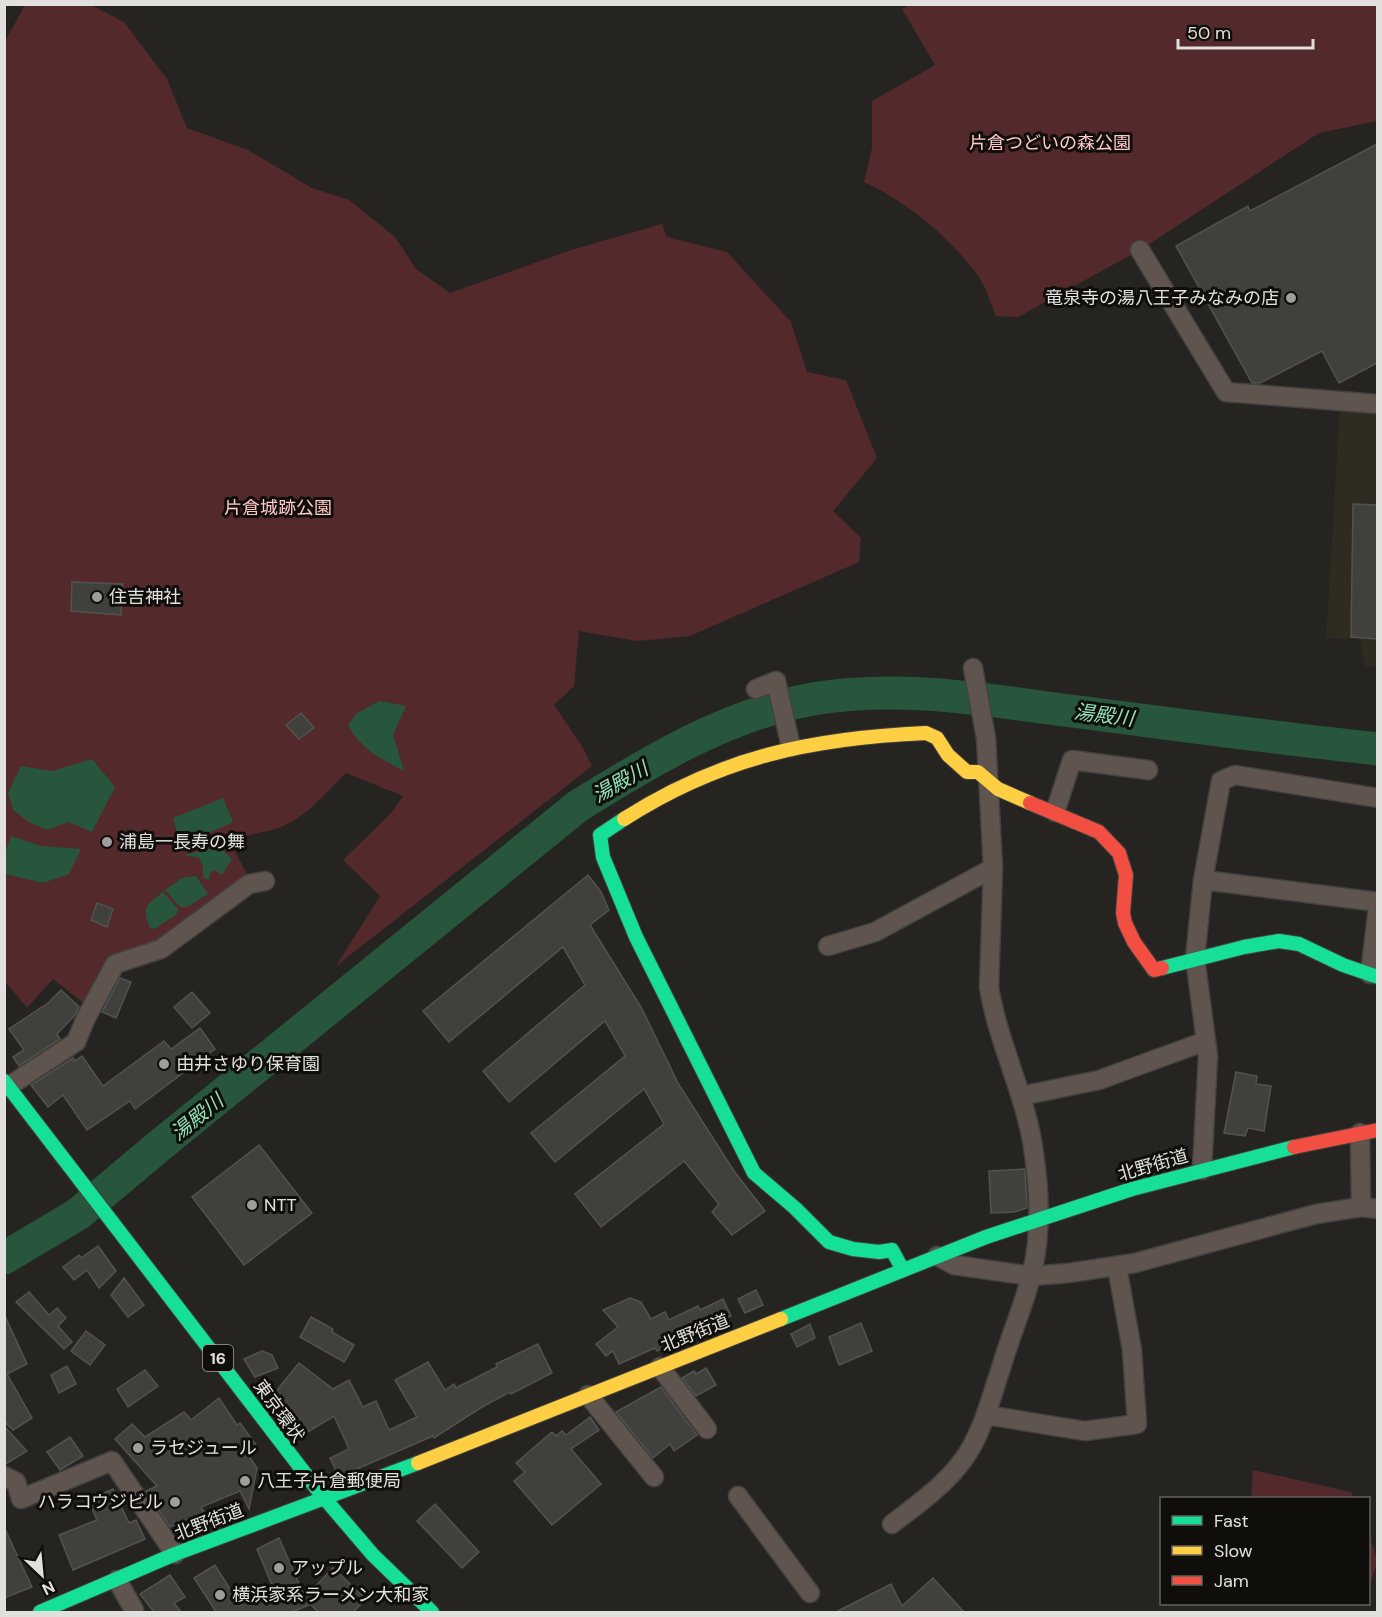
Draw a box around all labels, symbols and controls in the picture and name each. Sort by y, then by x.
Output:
scale bar [1178,12,1313,50]
text: 50 m [1187,21,1231,45]
park label: 片倉つどいの森公園 [969,131,1131,155]
place label: 竜泉寺の湯八王子みなみの店 [1045,286,1279,310]
marker: 竜泉寺の湯八王子みなみの店 [1284,291,1298,305]
park label: 片倉城跡公園 [224,496,332,520]
place label: 住吉神社 [109,585,181,609]
marker: 住吉神社 [90,590,104,604]
water label: 湯殿川 [1073,698,1137,732]
water label: 湯殿川 [588,755,654,808]
place label: 浦島一長寿の舞 [119,830,245,854]
marker: 浦島一長寿の舞 [100,835,114,849]
place label: 由井さゆり保育園 [176,1052,320,1076]
marker: 由井さゆり保育園 [157,1057,171,1071]
water label: 湯殿川 [166,1087,230,1146]
street label: 北野街道 [1115,1144,1191,1186]
place label: NTT [264,1193,297,1217]
marker: NTT [245,1198,259,1212]
street label: 北野街道 [657,1308,733,1358]
road number: 16 [203,1345,233,1371]
street label: 東京環状 [248,1375,310,1447]
place label: ラセジュール [150,1436,257,1460]
marker: ラセジュール [131,1441,145,1455]
place label: 八王子片倉郵便局 [257,1469,401,1493]
marker: 八王子片倉郵便局 [238,1474,252,1488]
place label: ハラコウジビル [38,1490,163,1514]
marker: ハラコウジビル [168,1495,182,1509]
legend [1160,1497,1370,1605]
street label: 北野街道 [171,1498,247,1546]
text: Fast [1214,1509,1249,1533]
text: Slow [1214,1539,1253,1563]
north arrow [12,1545,72,1605]
place label: アップル [291,1556,363,1580]
marker: アップル [272,1561,286,1575]
text: Jam [1214,1569,1249,1593]
text: N [39,1576,58,1600]
place label: 横浜家系ラーメン大和家 [232,1583,429,1607]
marker: 横浜家系ラーメン大和家 [213,1588,227,1602]

